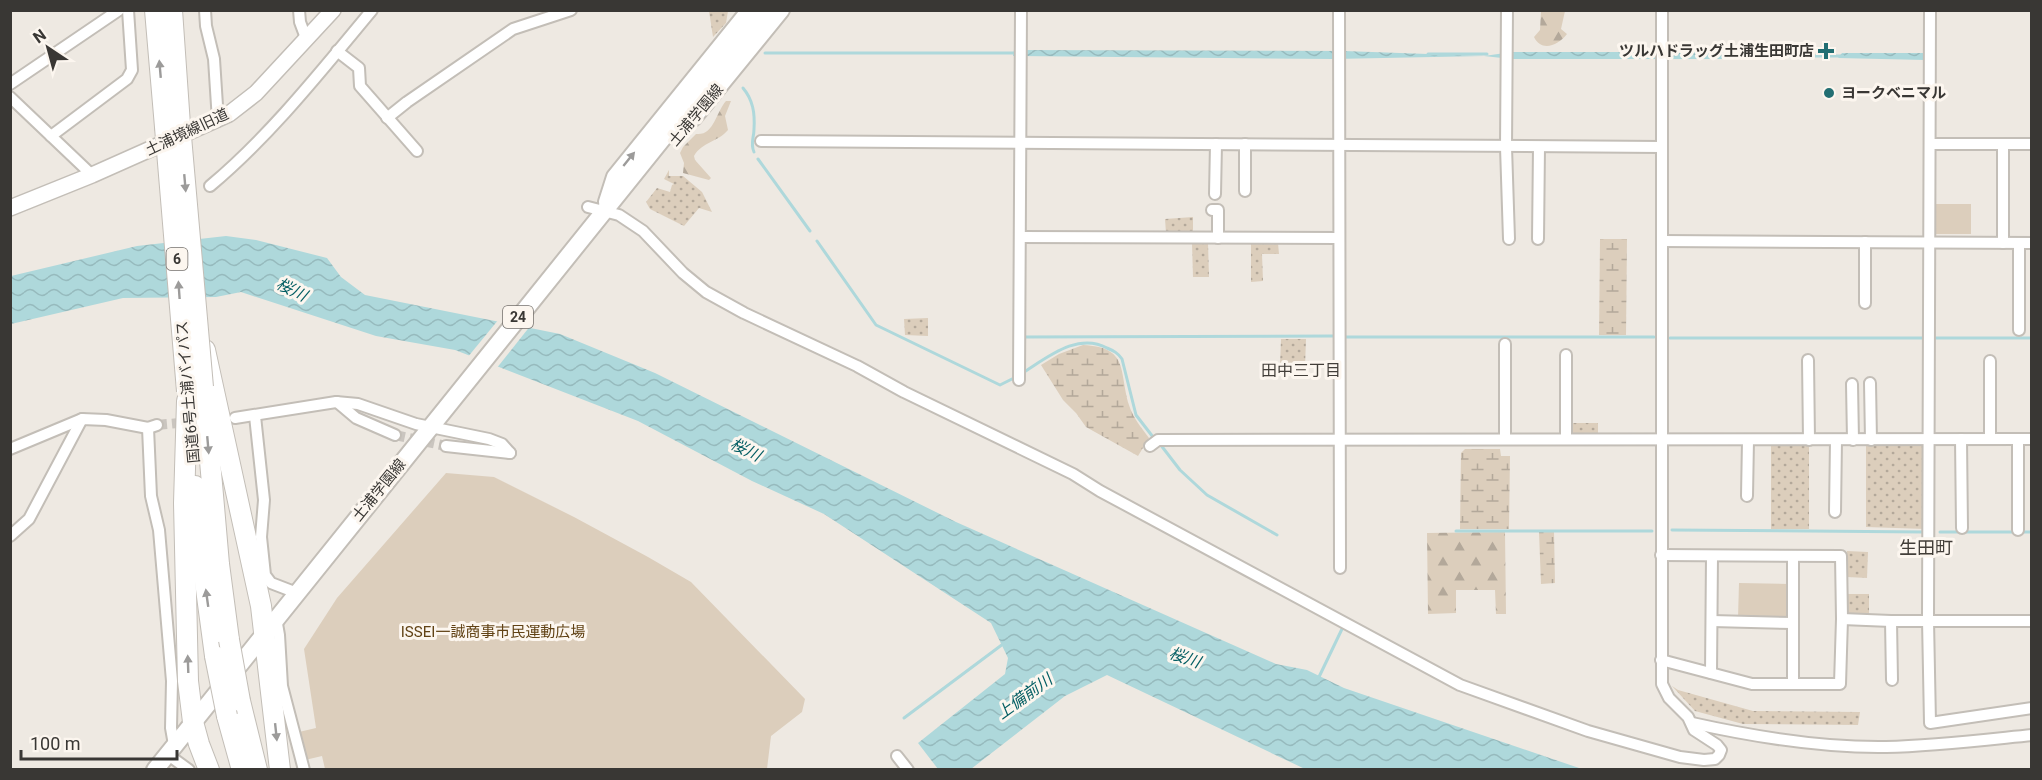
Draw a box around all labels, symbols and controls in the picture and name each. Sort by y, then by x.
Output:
north arrow [18,18,78,78]
text: N [29,25,50,47]
place label: ツルハドラッグ土浦生田町店 [1619,42,1814,60]
marker: ツルハドラッグ土浦生田町店 [1819,44,1833,58]
one-way arrow [155,59,165,78]
street label: 土浦学園線 [665,80,727,150]
place label: ヨークベニマル [1841,84,1946,102]
marker: ヨークベニマル [1822,86,1836,100]
street label: 土浦境線旧道 [142,105,232,159]
one-way arrow [622,152,635,167]
one-way arrow [181,174,190,193]
road number: 6 [166,248,188,270]
water label: 桜川 [273,274,312,306]
one-way arrow [175,281,184,300]
road number: 24 [503,306,533,328]
street label: 国道6号土浦バイパス [173,320,203,464]
district label: 田中三丁目 [1261,361,1341,380]
water label: 桜川 [727,434,766,466]
one-way arrow [203,435,213,454]
street label: 土浦学園線 [348,455,410,525]
district label: 生田町 [1899,537,1953,558]
one-way arrow [203,589,212,608]
park label: ISSEI一誠商事市民運動広場 [401,623,585,641]
water label: 桜川 [1167,643,1205,672]
one-way arrow [183,654,192,673]
water label: 上備前川 [993,669,1057,723]
scale bar [21,723,177,761]
one-way arrow [271,723,281,742]
text: 100 m [30,733,81,754]

